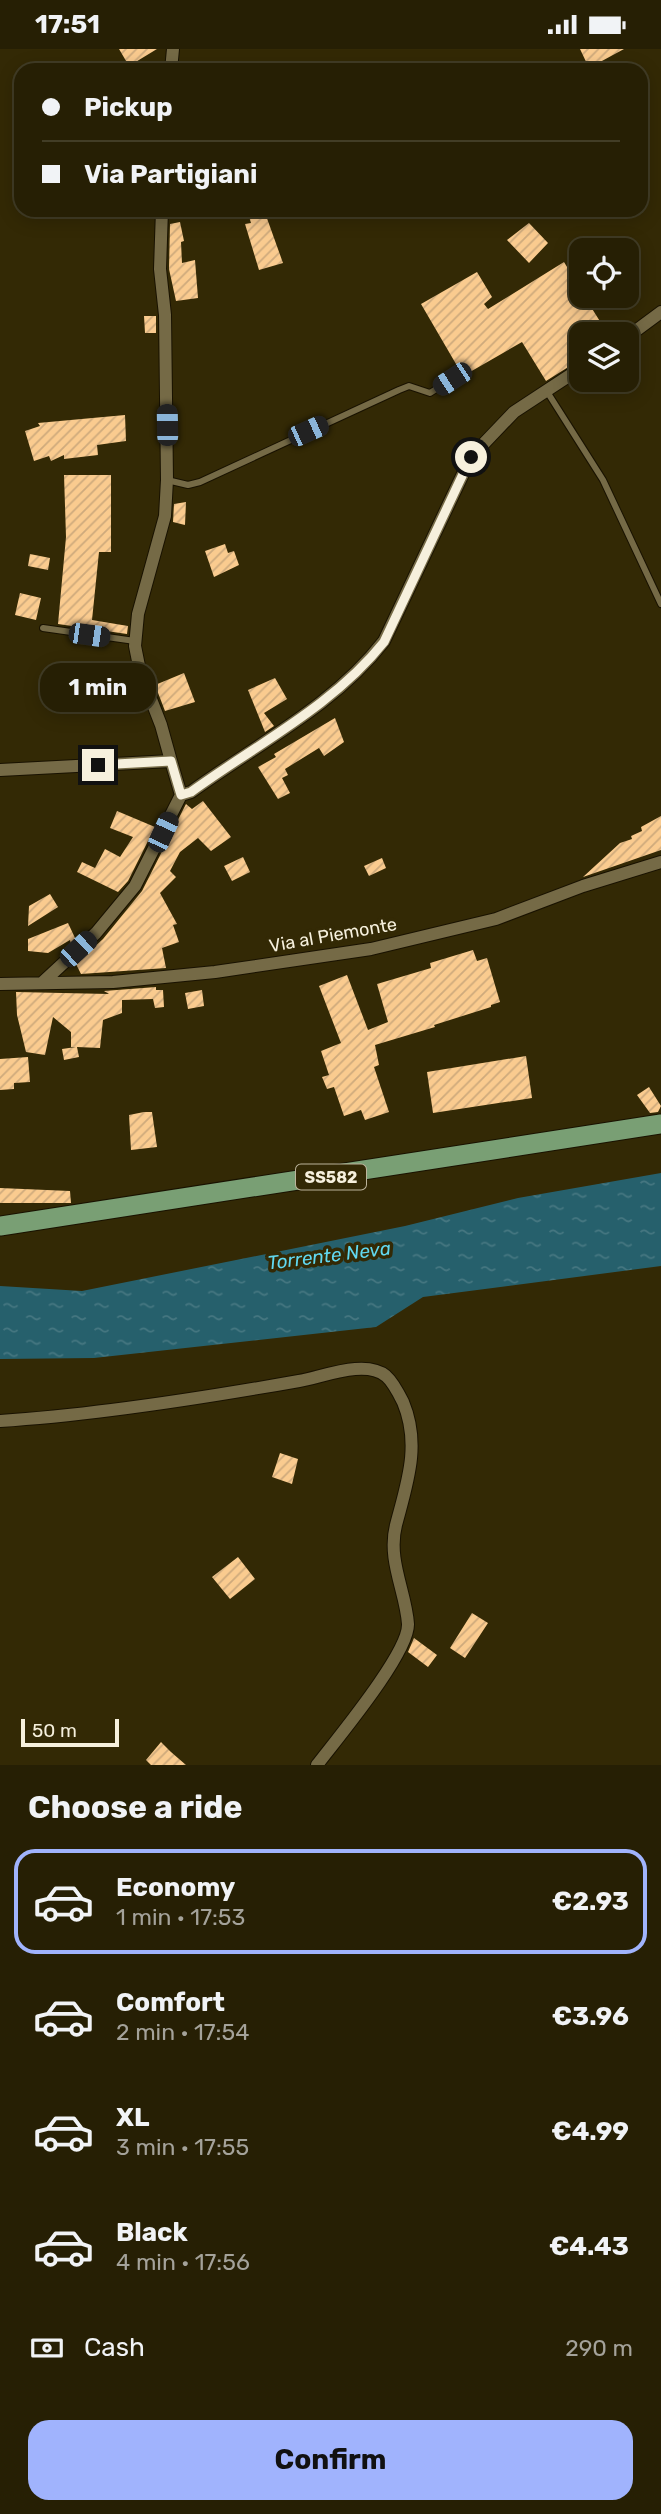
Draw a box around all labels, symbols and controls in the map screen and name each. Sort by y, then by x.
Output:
text: 17:51 [35,9,100,40]
text: Pickup [84,92,173,123]
text: Via Partigiani [84,159,257,190]
map controls [569,238,639,392]
button: locate [569,238,639,308]
button: layers [569,322,639,392]
car [429,359,476,399]
car [157,404,178,446]
car [285,413,332,449]
route start [455,441,487,473]
car [67,622,112,648]
callout: 1 min [40,663,156,713]
text: 1 min [69,673,127,701]
route end [82,749,114,781]
car [145,809,182,855]
street label: Via al Piemonte [267,913,399,957]
car [56,927,101,971]
road number: SS582 [296,1165,366,1189]
water label: Torrente Neva [266,1237,392,1274]
scale bar [21,1716,119,1748]
text: 50 m [32,1719,77,1742]
text: Choose a ride [28,1788,242,1826]
icon: car [32,1870,95,1933]
text: Economy [116,1872,235,1903]
text: €2.93 [552,1886,629,1917]
text: 1 min · 17:53 [116,1903,245,1931]
icon: car [32,1985,95,2048]
text: Comfort [116,1987,225,2018]
text: €3.96 [552,2001,629,2032]
text: 2 min · 17:54 [116,2018,249,2046]
icon: car [32,2100,95,2163]
text: XL [116,2102,149,2133]
text: €4.99 [551,2116,629,2147]
text: 3 min · 17:55 [116,2133,249,2161]
icon: car [32,2215,95,2278]
text: Black [116,2217,188,2248]
text: €4.43 [549,2231,629,2262]
text: 4 min · 17:56 [116,2248,250,2276]
icon: cash [28,2329,66,2367]
text: Cash [84,2332,145,2363]
text: 290 m [565,2334,633,2362]
button: Confirm [28,2420,633,2500]

